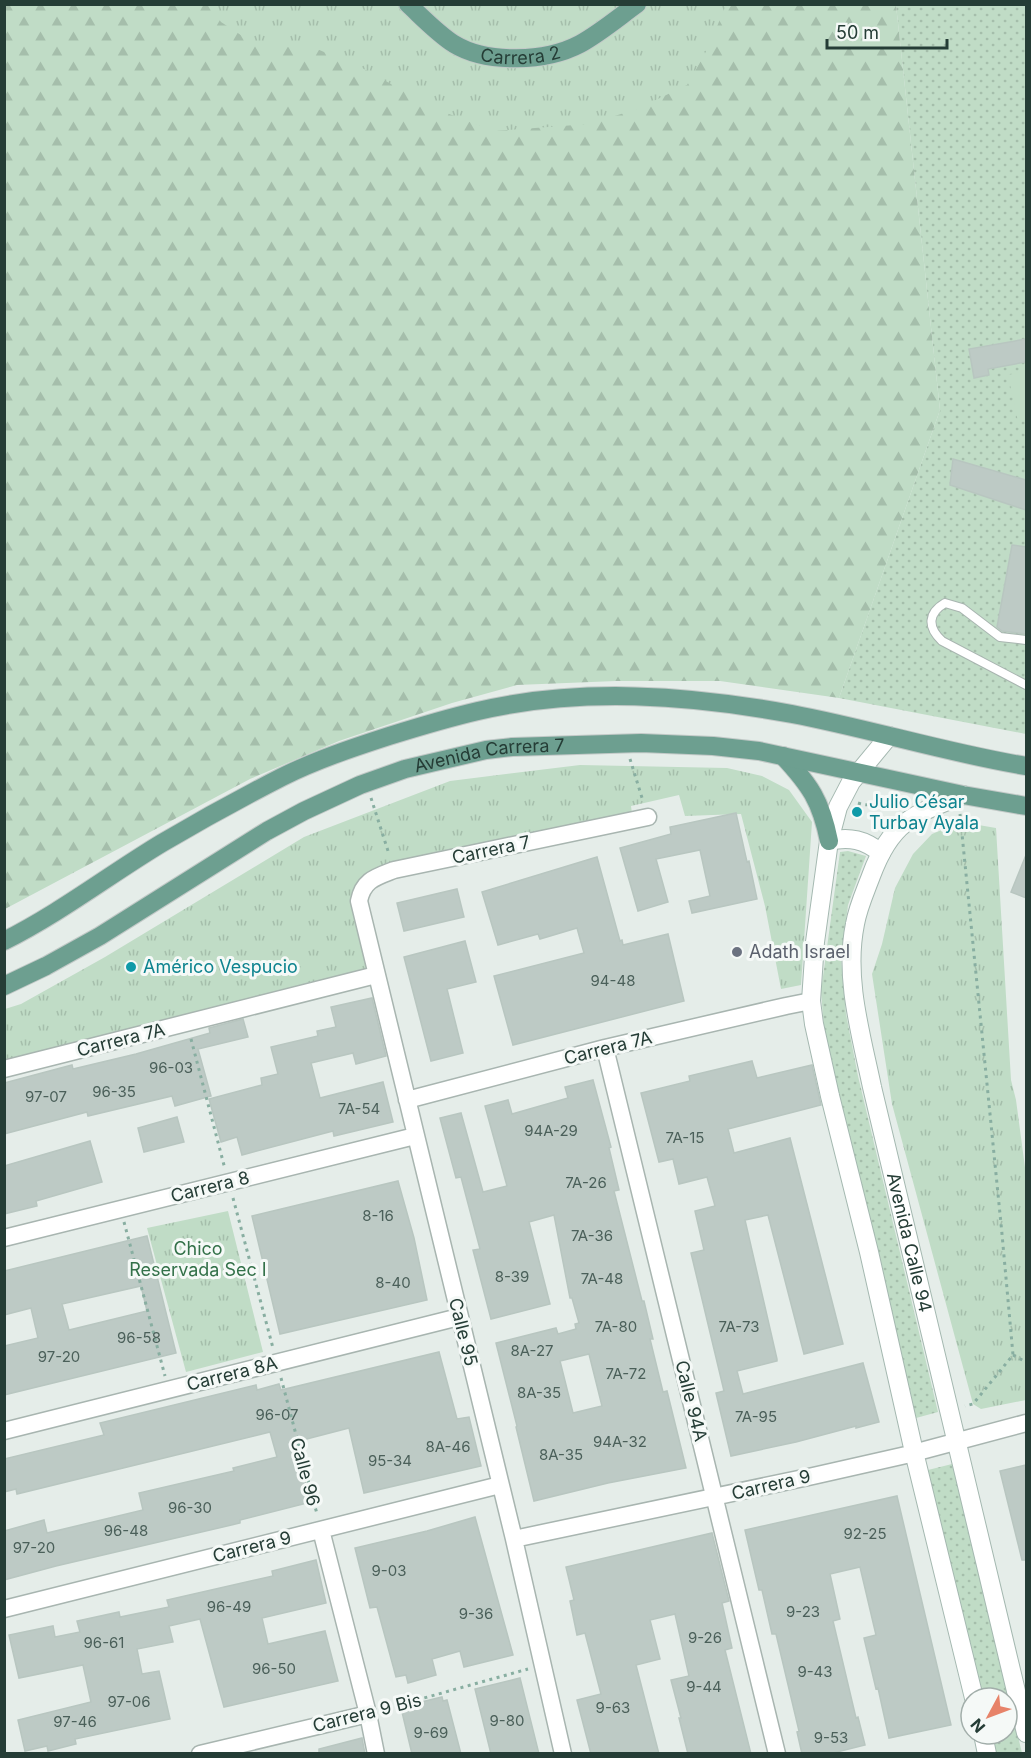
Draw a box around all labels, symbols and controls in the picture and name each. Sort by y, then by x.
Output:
scale bar [827,12,947,50]
text: 50 m [836,22,879,43]
street label: Carrera 2 [479,41,563,68]
street label: Avenida Carrera 7 [412,734,565,776]
place label: Julio César Turbay Ayala [869,791,979,833]
marker: Julio César Turbay Ayala [850,805,864,819]
street label: Carrera 7 [450,831,532,868]
place label: Adath Israel [749,941,850,962]
marker: Adath Israel [730,945,744,959]
place label: Américo Vespucio [143,956,298,977]
marker: Américo Vespucio [124,960,138,974]
house number: 94-48 [591,971,635,990]
street label: Carrera 7A [75,1018,167,1061]
street label: Carrera 7A [562,1026,654,1069]
house number: 96-03 [149,1058,193,1077]
house number: 96-35 [92,1082,136,1101]
house number: 97-07 [25,1087,67,1106]
house number: 7A-54 [338,1099,380,1118]
house number: 94A-29 [524,1121,578,1140]
house number: 7A-15 [666,1128,704,1147]
street label: Carrera 8 [168,1167,251,1206]
street label: Avenida Calle 94 [883,1170,936,1314]
house number: 7A-26 [565,1173,607,1192]
house number: 8-16 [362,1206,394,1225]
house number: 7A-36 [571,1226,613,1245]
park label: Chico Reservada Sec I [129,1238,267,1280]
house number: 8-39 [495,1267,529,1286]
house number: 7A-48 [581,1269,623,1288]
house number: 8-40 [375,1273,411,1292]
street label: Calle 95 [445,1296,482,1368]
house number: 7A-80 [595,1317,637,1336]
house number: 7A-73 [719,1317,759,1336]
house number: 96-58 [117,1328,161,1347]
house number: 8A-27 [510,1341,554,1360]
house number: 97-20 [38,1347,80,1366]
street label: Carrera 8A [184,1352,279,1395]
street label: Calle 94A [671,1358,712,1444]
house number: 7A-72 [606,1364,646,1383]
house number: 8A-35 [517,1383,561,1402]
house number: 96-07 [255,1405,299,1424]
house number: 7A-95 [735,1407,777,1426]
house number: 94A-32 [593,1432,647,1451]
street label: Calle 96 [286,1435,325,1508]
house number: 8A-46 [425,1437,471,1456]
house number: 8A-35 [539,1445,583,1464]
house number: 95-34 [368,1451,412,1470]
street label: Carrera 9 [729,1465,812,1504]
house number: 96-30 [168,1498,212,1517]
house number: 96-48 [104,1521,148,1540]
house number: 92-25 [843,1524,887,1543]
street label: Carrera 9 [210,1527,293,1566]
house number: 97-20 [13,1538,55,1557]
house number: 9-03 [372,1561,406,1580]
house number: 96-49 [207,1597,251,1616]
house number: 9-23 [786,1602,820,1621]
house number: 9-36 [459,1604,493,1623]
house number: 9-26 [688,1628,722,1647]
house number: 96-61 [84,1633,124,1652]
house number: 96-50 [252,1659,296,1678]
house number: 9-43 [797,1662,833,1681]
house number: 9-44 [686,1677,722,1696]
north arrow [959,1686,1019,1746]
street label: Carrera 9 Bis [310,1689,423,1736]
house number: 97-06 [107,1692,151,1711]
house number: 9-63 [596,1698,630,1717]
house number: 9-80 [490,1711,524,1730]
house number: 97-46 [53,1712,97,1731]
text: N [966,1715,989,1737]
house number: 9-69 [414,1723,448,1742]
house number: 9-53 [814,1728,848,1747]

